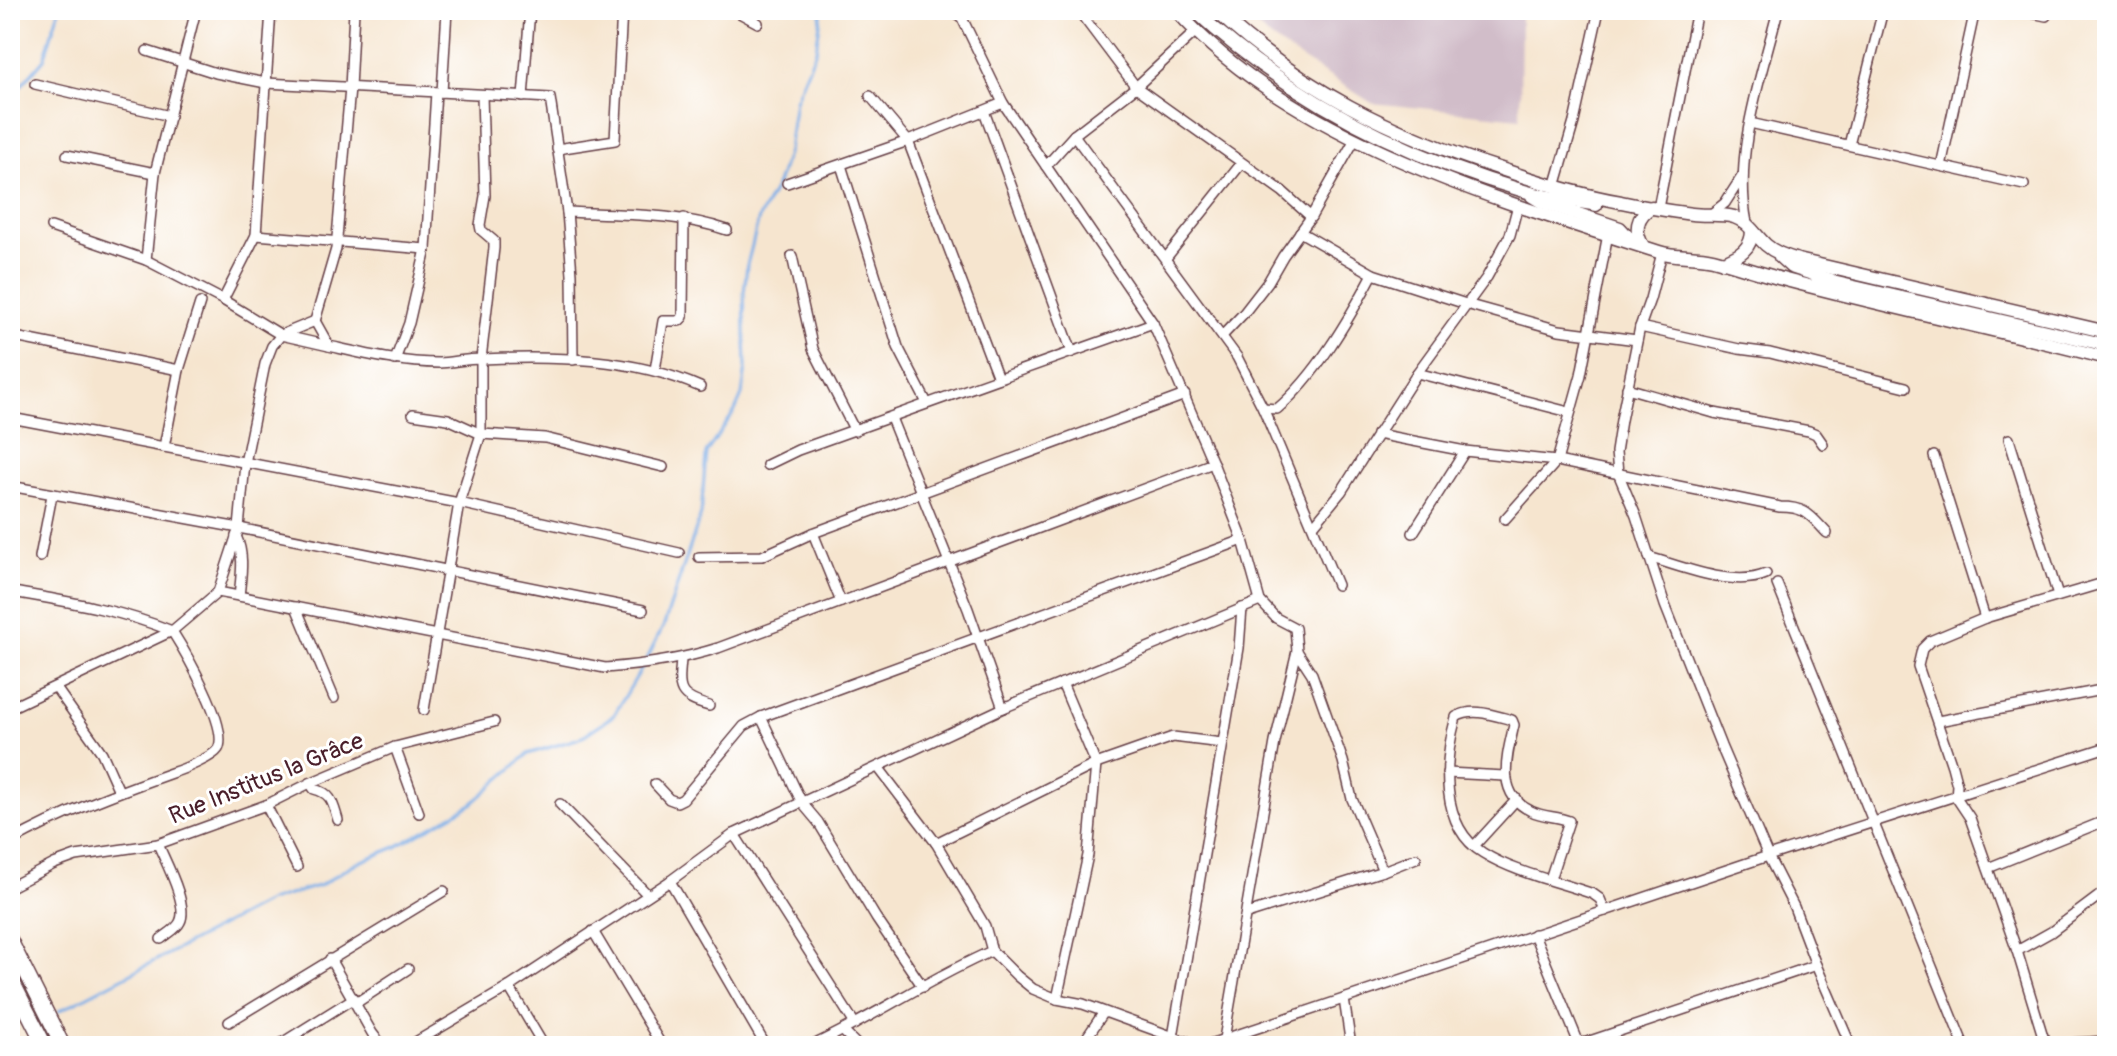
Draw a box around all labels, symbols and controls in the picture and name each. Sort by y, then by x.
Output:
street label: Rue Institus la Grâce [165,726,368,831]

